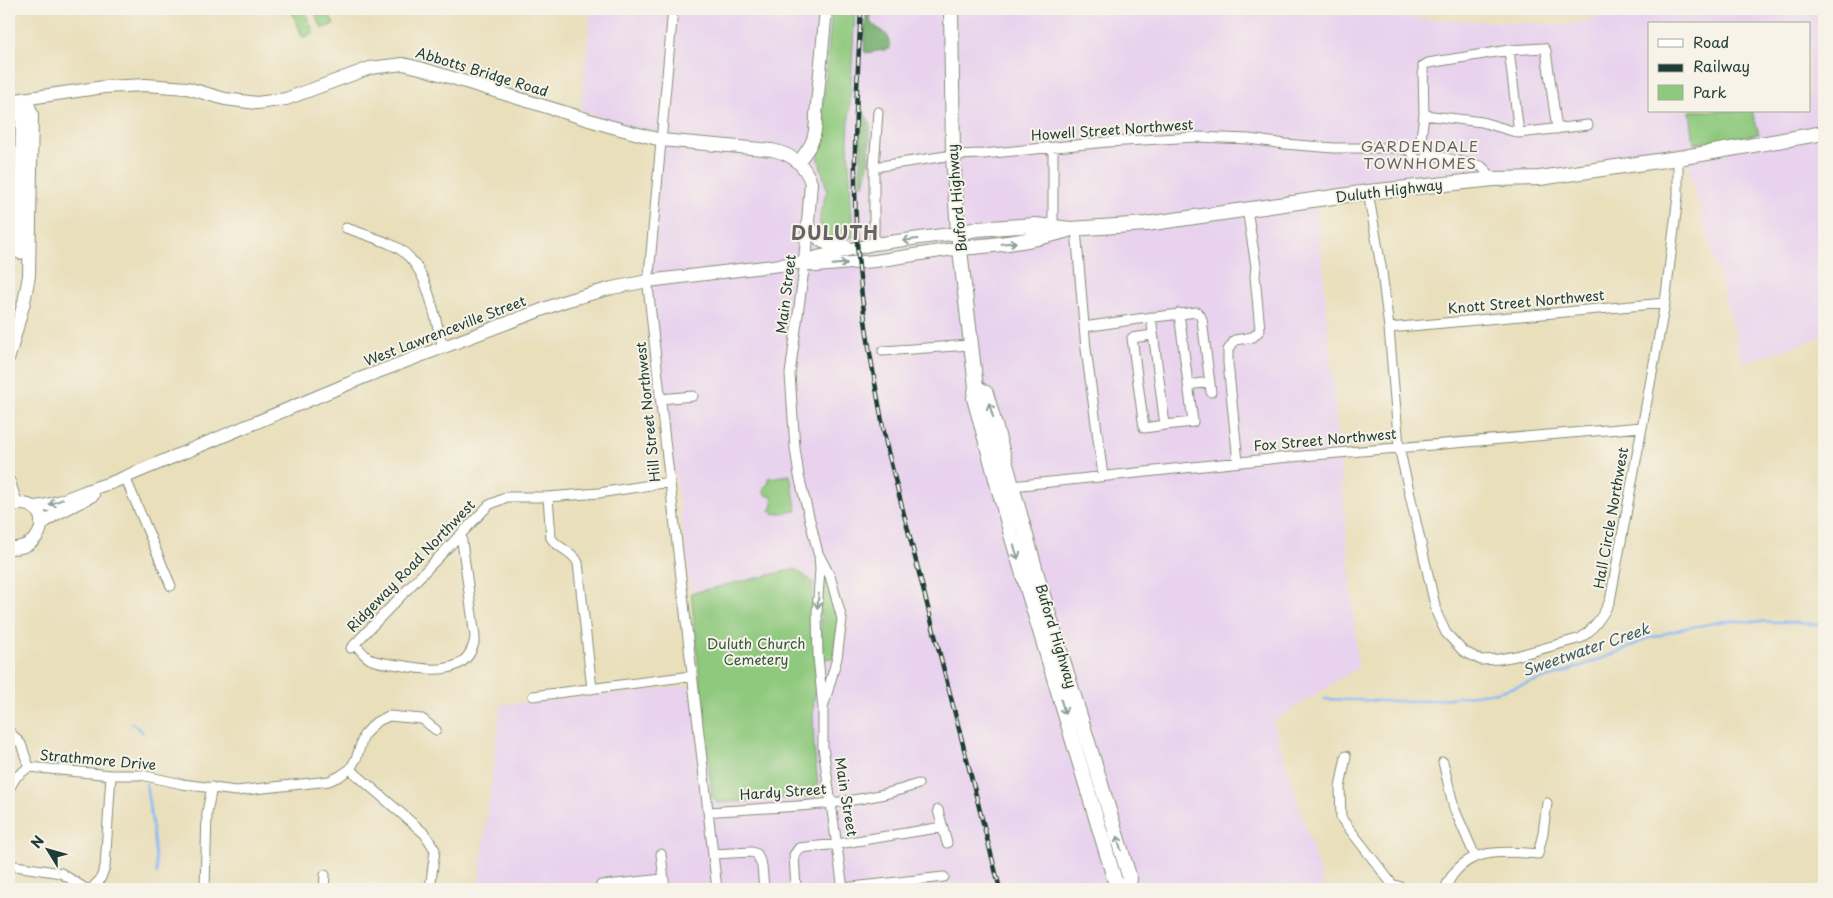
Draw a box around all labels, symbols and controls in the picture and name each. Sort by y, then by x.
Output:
legend [1648,22,1810,112]
text: Road [1693,30,1729,53]
street label: Abbotts Bridge Road [413,41,551,102]
text: Railway [1693,54,1750,77]
text: Park [1693,80,1727,103]
street label: Howell Street Northwest [1030,113,1194,146]
district label: GARDENDALE TOWNHOMES [1361,134,1479,174]
street label: Buford Highway [941,143,972,253]
street label: Duluth Highway [1334,174,1444,207]
district label: DULUTH [791,218,879,246]
one-way arrow [902,235,918,245]
one-way arrow [1001,238,1017,248]
street label: Main Street [770,253,801,335]
one-way arrow [831,259,847,269]
street label: Knott Street Northwest [1447,284,1606,319]
street label: West Lawrenceville Street [361,290,529,371]
street label: Hill Street Northwest [630,340,665,483]
one-way arrow [986,402,995,418]
street label: Fox Street Northwest [1253,423,1398,456]
street label: Hall Circle Northwest [1588,445,1633,590]
street label: Ridgeway Road Northwest [342,494,480,637]
one-way arrow [49,498,64,507]
one-way arrow [1012,544,1022,560]
street label: Buford Highway [1031,581,1082,691]
one-way arrow [813,593,823,609]
water label: Sweetwater Creek [1519,616,1653,681]
park label: Duluth Church Cemetery [707,633,805,670]
one-way arrow [1059,699,1069,715]
street label: Strathmore Drive [39,744,157,775]
street label: Main Street [830,756,863,838]
street label: Hardy Street [739,778,827,805]
north arrow [22,826,72,876]
text: N [25,831,49,853]
one-way arrow [1113,835,1123,851]

